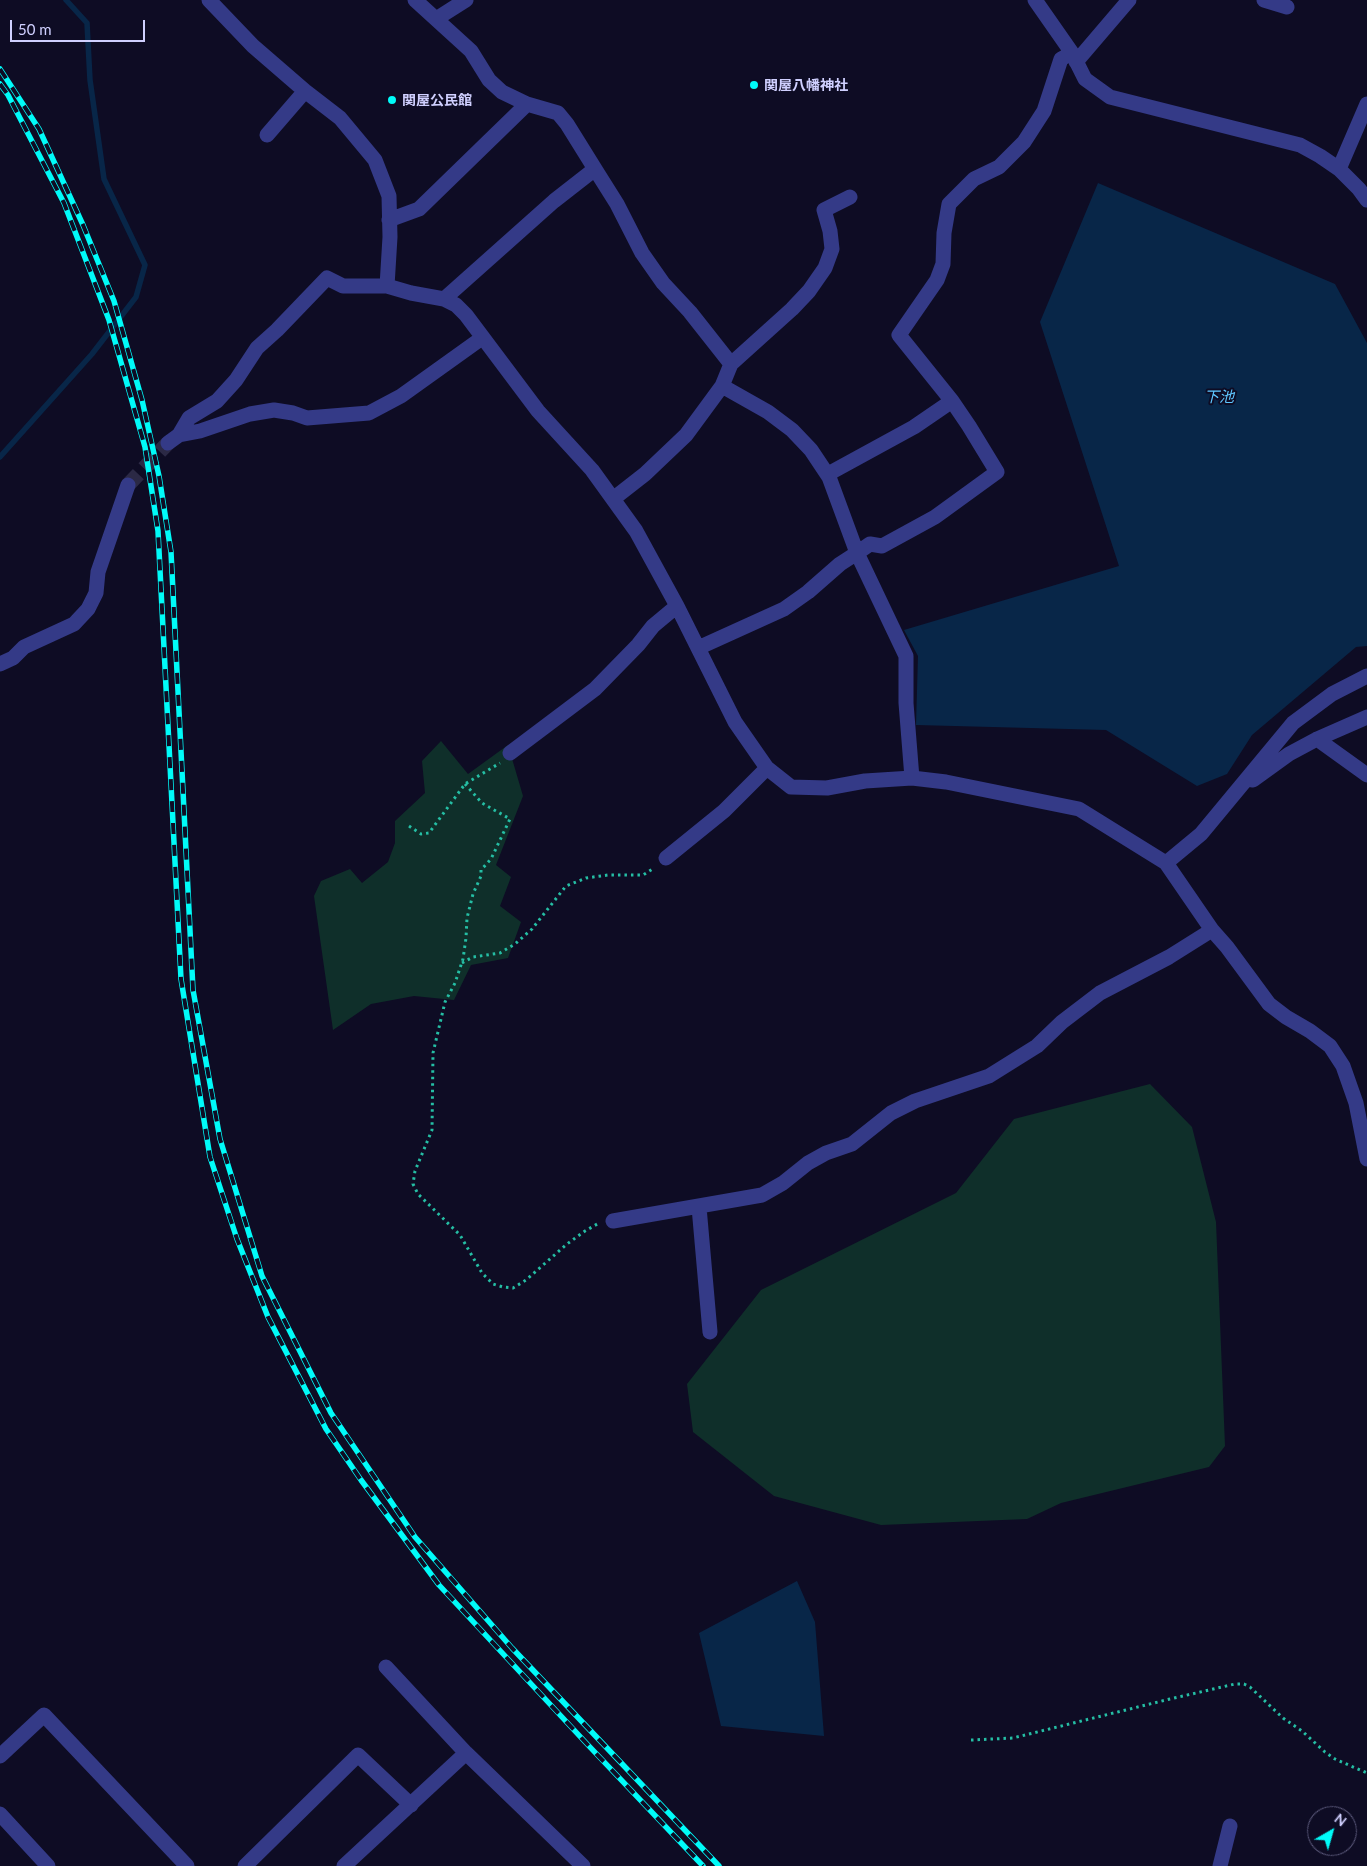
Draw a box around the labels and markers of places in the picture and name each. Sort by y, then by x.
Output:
place label: 関屋八幡神社 [764,77,848,93]
marker: 関屋八幡神社 [748,79,760,91]
place label: 関屋公民館 [402,92,472,108]
marker: 関屋公民館 [386,94,398,106]

